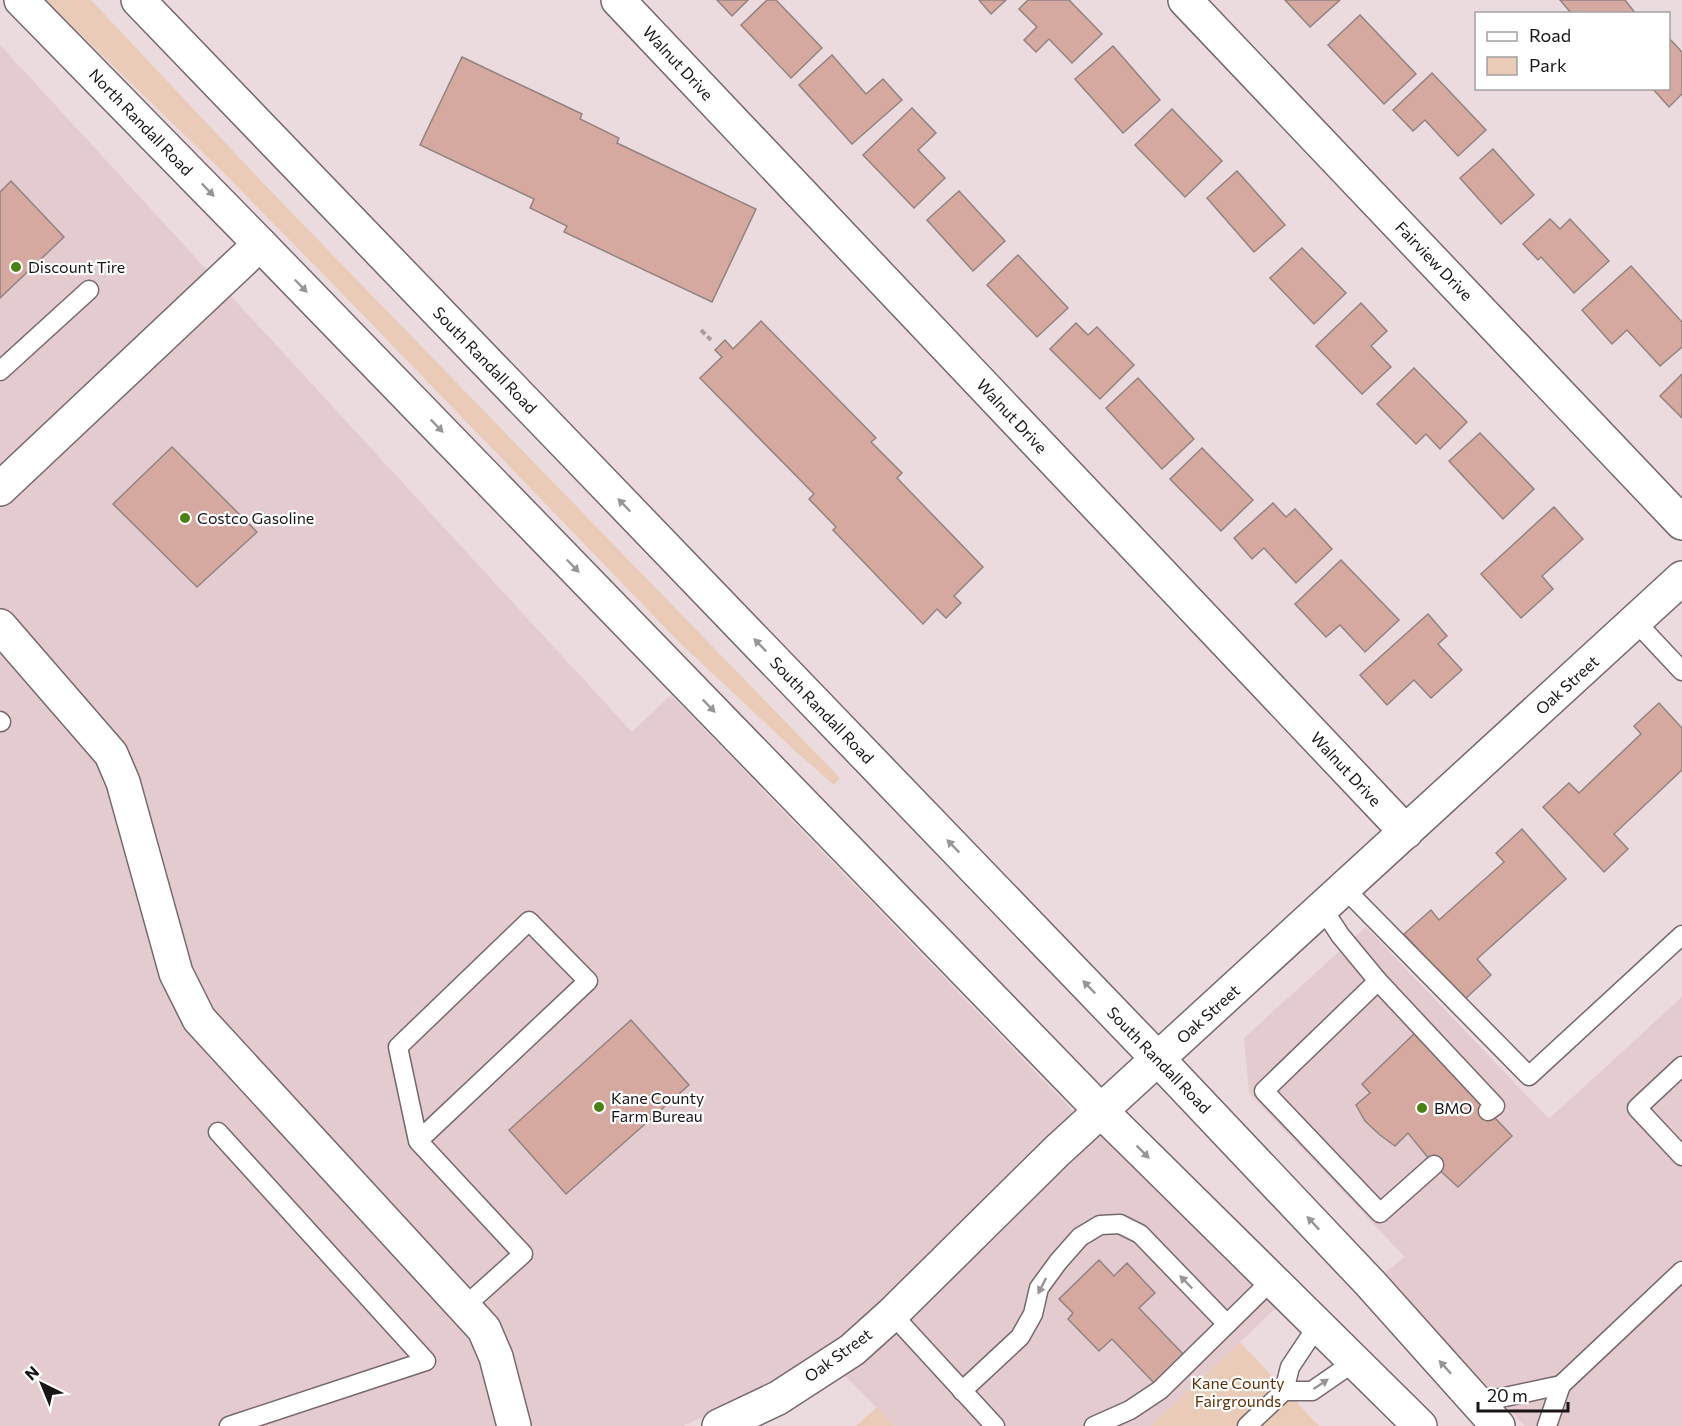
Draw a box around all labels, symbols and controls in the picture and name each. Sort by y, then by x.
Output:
legend [1475,12,1670,90]
street label: Walnut Drive [639,22,717,104]
text: Road [1529,24,1571,46]
text: Park [1529,54,1567,76]
street label: North Randall Road [85,64,197,179]
one-way arrow [200,183,214,197]
street label: Fairview Drive [1392,217,1477,304]
place label: Discount Tire [28,257,125,276]
marker: Discount Tire [9,260,23,274]
one-way arrow [294,279,308,293]
street label: South Randall Road [430,302,541,417]
street label: Walnut Drive [973,375,1051,457]
one-way arrow [430,419,444,434]
one-way arrow [618,498,632,512]
place label: Costco Gasoline [197,508,314,527]
marker: Costco Gasoline [178,511,192,525]
one-way arrow [565,559,579,573]
one-way arrow [753,639,767,653]
street label: Oak Street [1531,651,1602,718]
street label: South Randall Road [767,652,878,767]
one-way arrow [701,699,715,713]
street label: Walnut Drive [1307,728,1385,810]
one-way arrow [947,840,961,854]
one-way arrow [1082,980,1096,994]
street label: Oak Street [1172,980,1243,1047]
street label: South Randall Road [1104,1002,1215,1117]
place label: Kane County Farm Bureau [611,1088,704,1125]
place label: BMO [1434,1098,1472,1117]
marker: Kane County Farm Bureau [592,1100,606,1114]
marker: BMO [1415,1101,1429,1115]
one-way arrow [1135,1145,1150,1159]
one-way arrow [1306,1216,1320,1231]
one-way arrow [1180,1276,1194,1290]
one-way arrow [1037,1278,1047,1295]
street label: Oak Street [800,1324,875,1385]
north arrow [12,1354,72,1414]
one-way arrow [1439,1360,1452,1375]
text: N [21,1362,42,1384]
park label: Kane County Fairgrounds [1191,1373,1285,1410]
scale bar [1478,1375,1568,1413]
one-way arrow [1313,1378,1329,1390]
text: 20 m [1487,1384,1528,1406]

